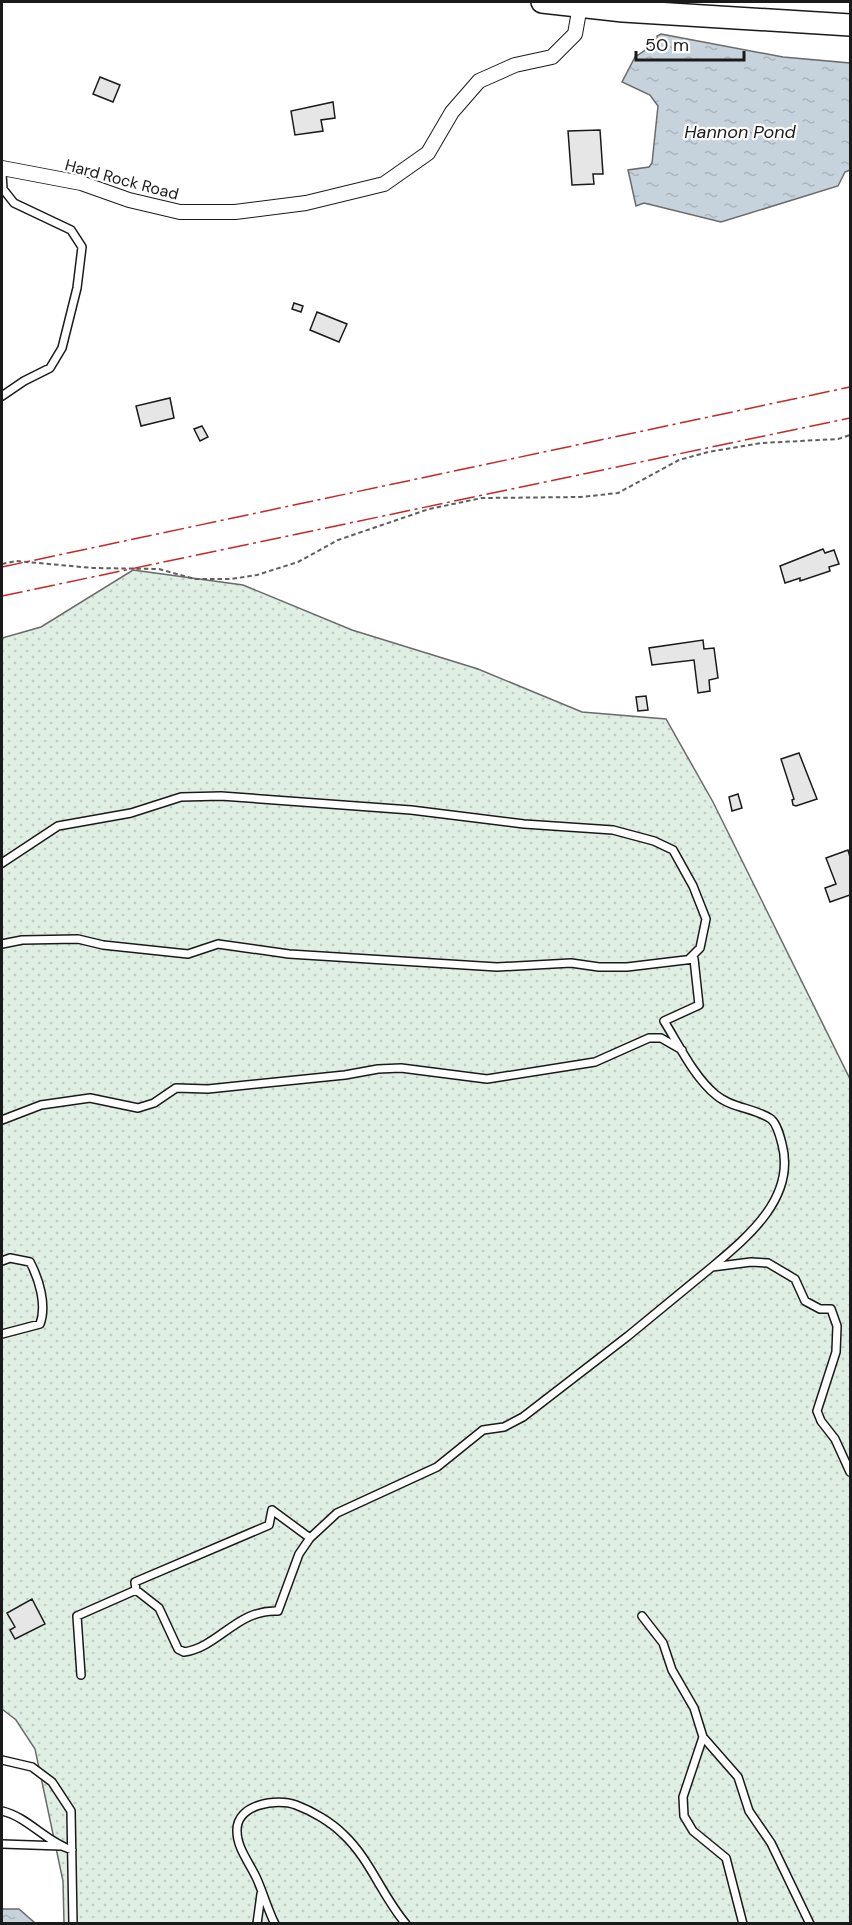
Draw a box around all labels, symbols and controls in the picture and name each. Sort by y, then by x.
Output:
scale bar [636,24,744,62]
text: 50 m [645,33,689,57]
water label: Hannon Pond [684,120,797,144]
street label: Hard Rock Road [63,154,181,205]

